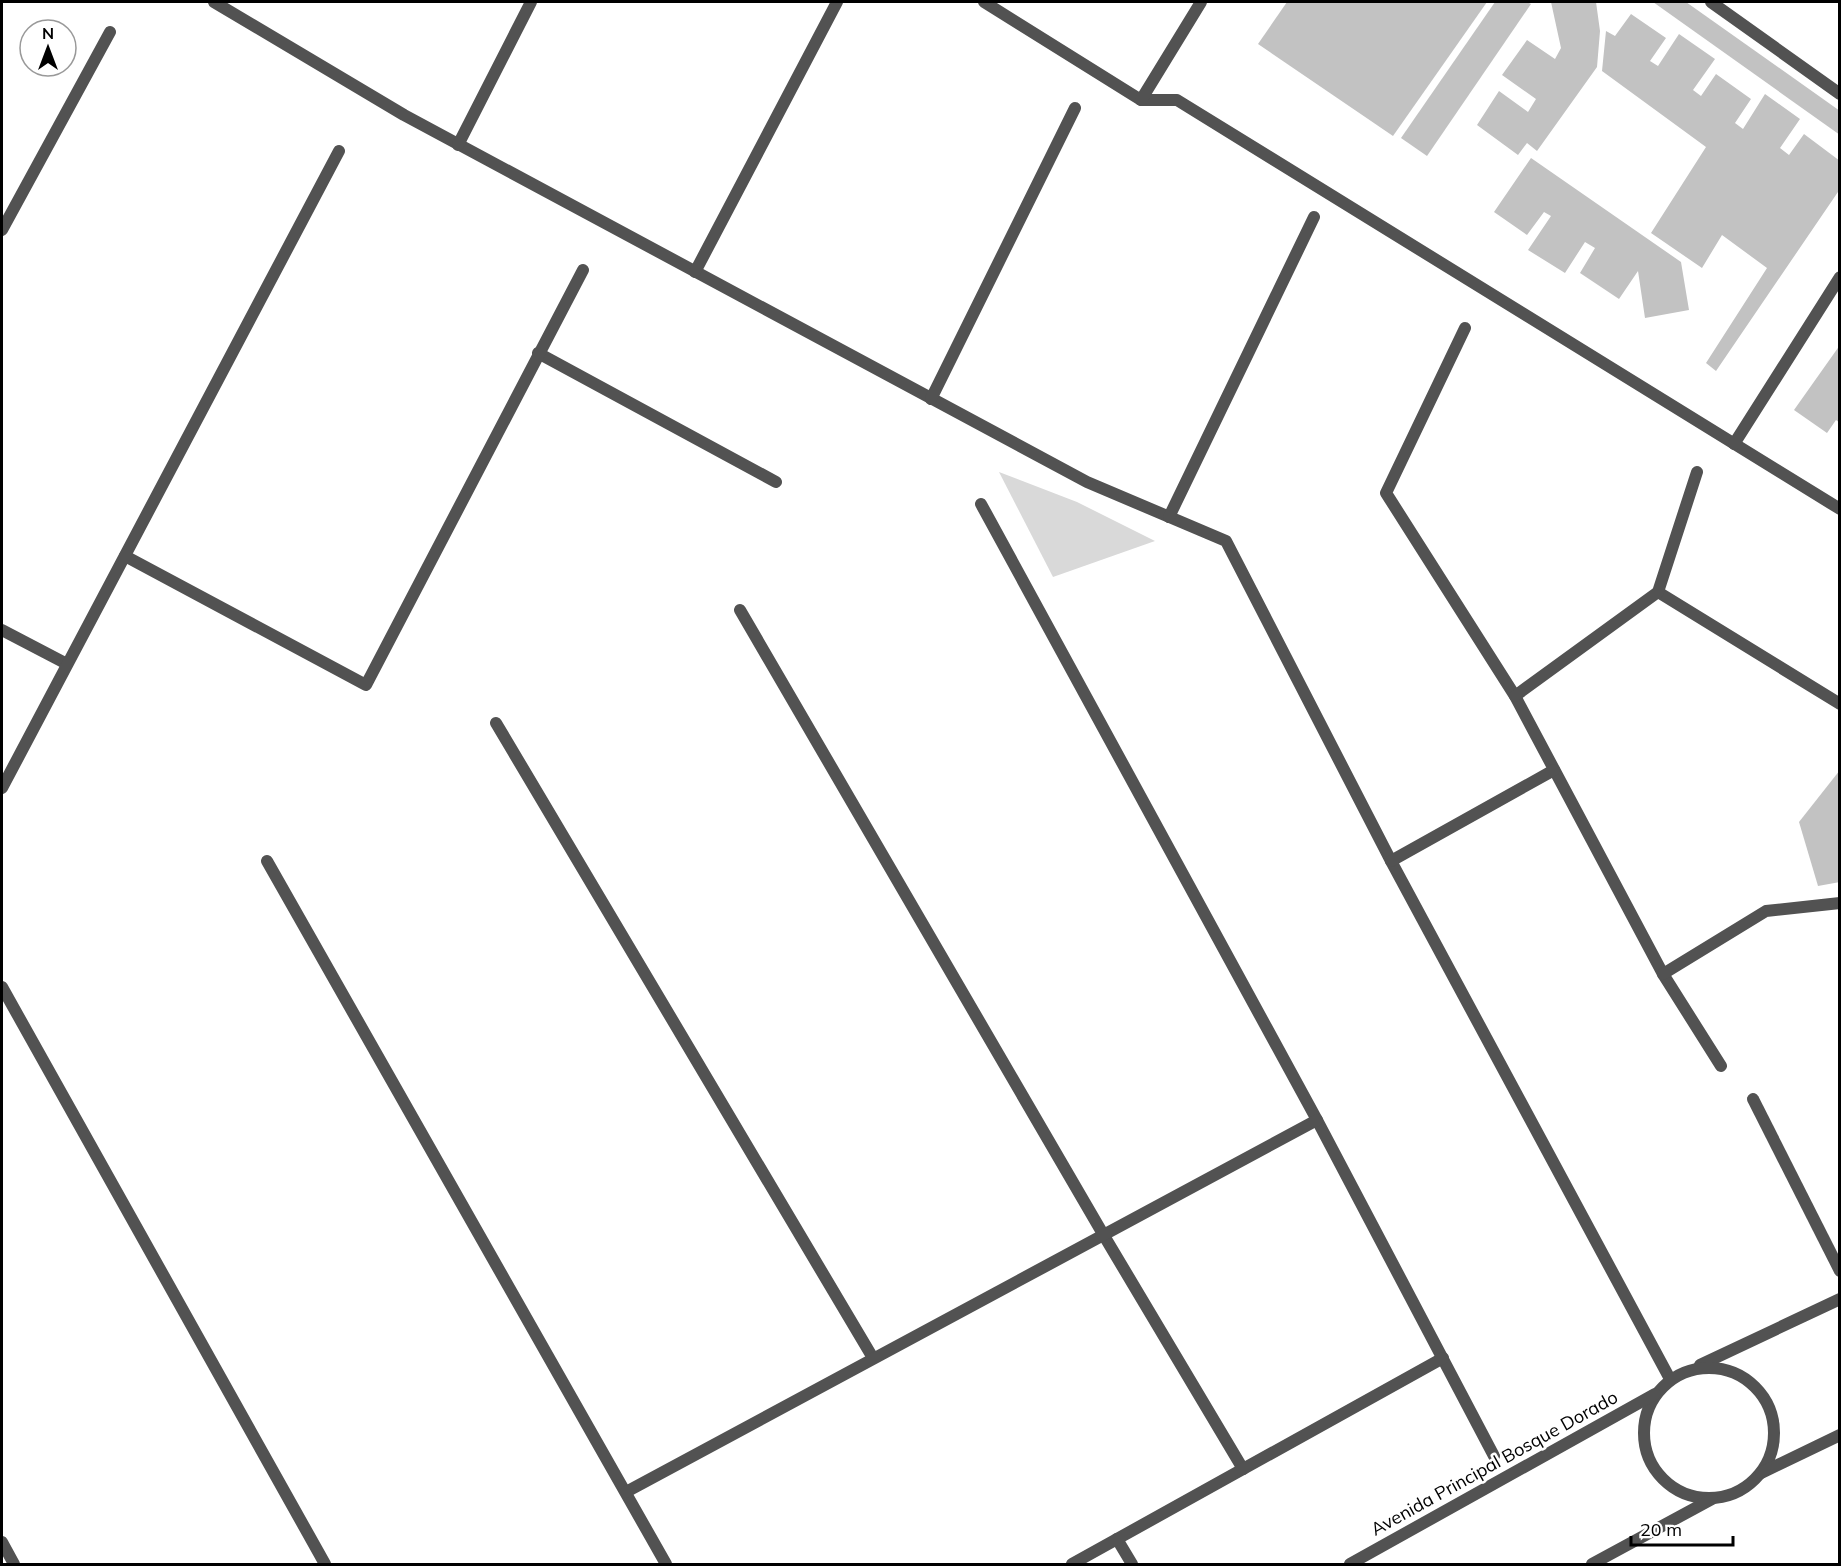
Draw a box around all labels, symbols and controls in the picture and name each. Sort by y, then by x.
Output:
north arrow [18,18,78,78]
text: N [42,23,54,43]
street label: Avenida Principal Bosque Dorado [1366,1385,1622,1541]
scale bar [1631,1509,1733,1547]
text: 20 m [1640,1518,1682,1541]

